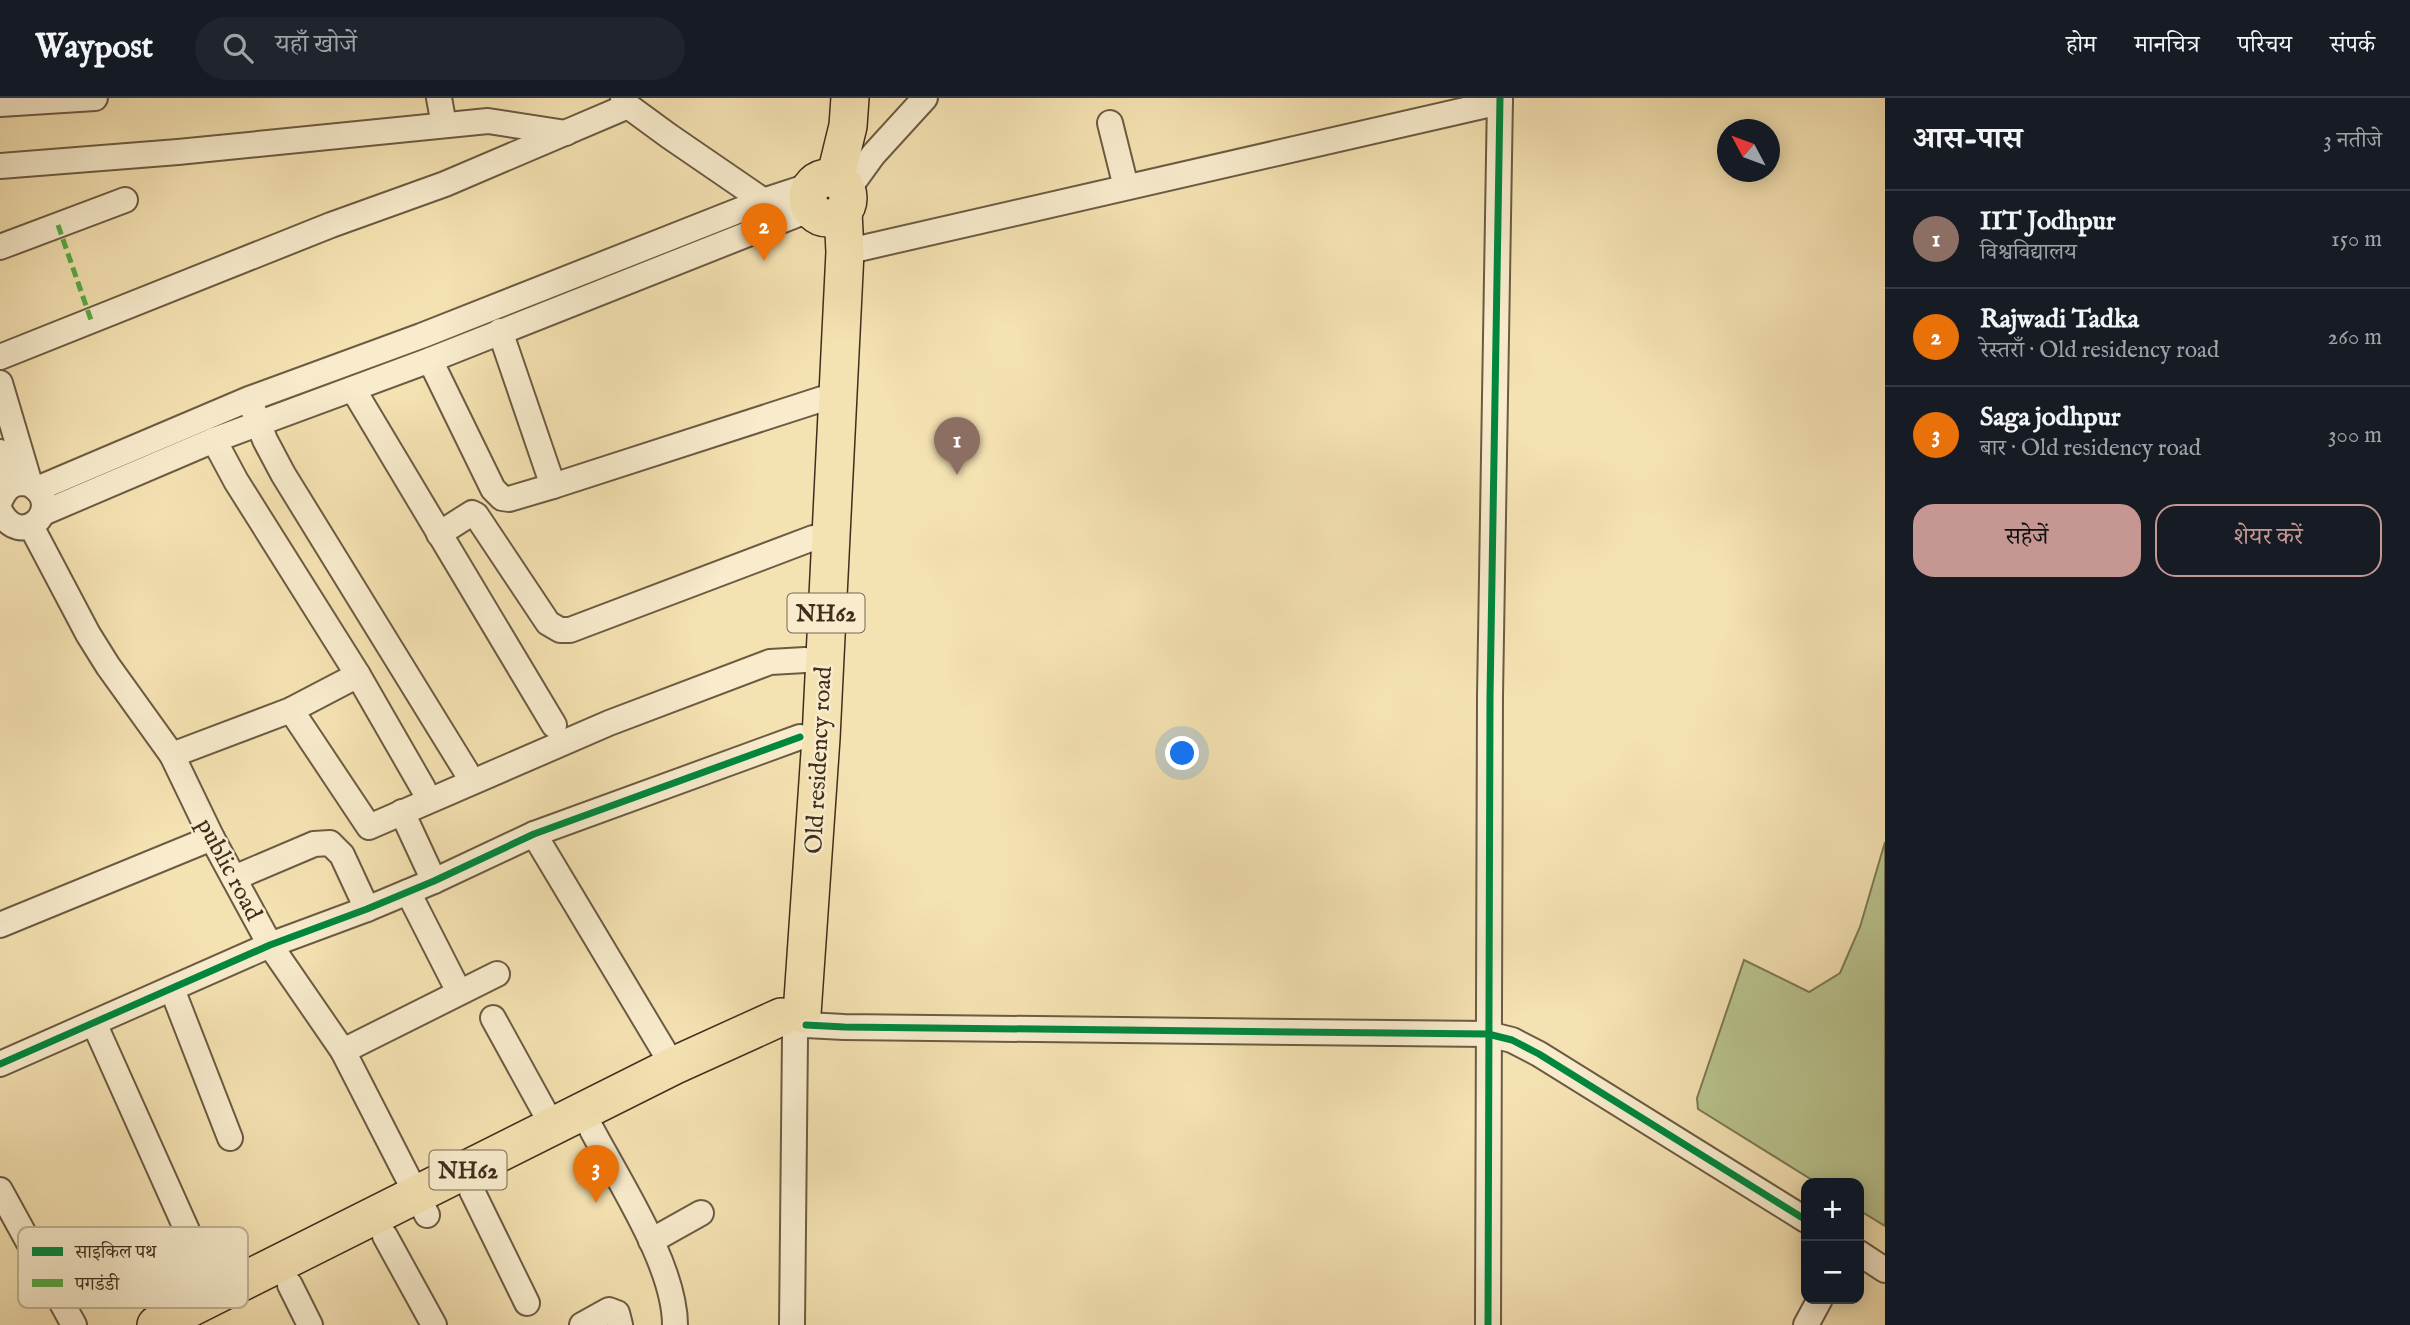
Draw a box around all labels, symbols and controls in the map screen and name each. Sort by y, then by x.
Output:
search box [195,17,685,80]
text: Waypost [35,27,153,69]
text: यहाँ खोजें [275,28,357,61]
icon: search [219,29,257,67]
text: होम [2066,30,2096,61]
text: मानचित्र [2134,30,2200,61]
text: परिचय [2238,30,2292,61]
text: संपर्क [2330,30,2375,61]
north arrow [1717,119,1780,182]
text: आस-पास [1913,121,2022,159]
text: 3 नतीजे [2323,126,2382,155]
pin: 2 [741,203,787,261]
text: IIT Jodhpur [1980,205,2116,238]
text: 1 [1932,225,1940,254]
text: 150 m [2331,225,2382,254]
text: विश्वविद्यालय [1980,238,2077,267]
text: Rajwadi Tadka [1980,303,2139,336]
text: 2 [1931,323,1941,352]
text: 260 m [2327,323,2382,352]
text: रेस्तराँ · Old residency road [1980,336,2219,365]
text: Saga jodhpur [1980,401,2120,434]
pin: 1 [934,417,980,475]
text: 3 [1932,421,1940,450]
text: 300 m [2328,421,2382,450]
text: बार · Old residency road [1980,434,2201,463]
button: सहेजें [1913,504,2141,577]
button: शेयर करें [2155,504,2382,577]
road number: NH62 [788,593,864,632]
street label: Old residency road [799,665,840,855]
your location [1165,736,1199,770]
street label: public road [189,813,269,926]
pin: 3 [573,1145,619,1203]
road number: NH62 [430,1150,506,1190]
map controls [1801,1178,1864,1304]
button: + [1801,1178,1864,1241]
legend [18,1227,248,1308]
text: साइकिल पथ [74,1241,157,1265]
button: − [1801,1241,1864,1304]
text: पगडंडी [74,1273,120,1297]

